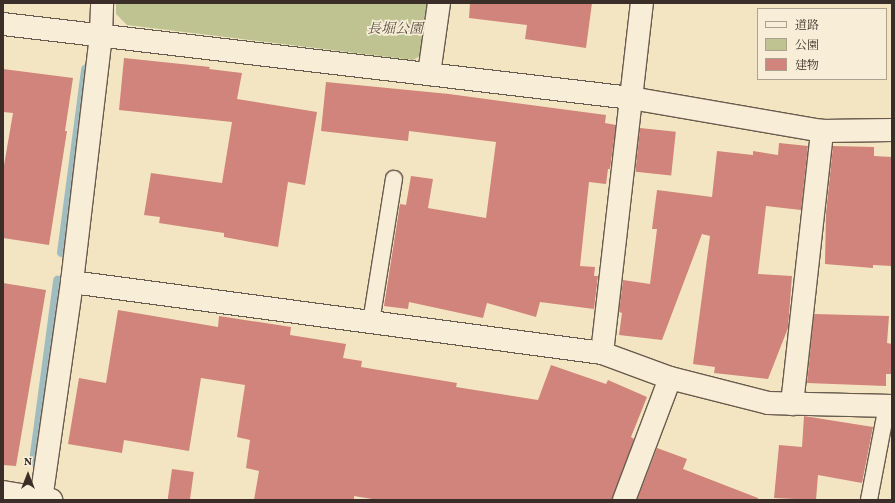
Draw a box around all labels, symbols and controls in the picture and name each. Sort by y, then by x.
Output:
legend [757,8,887,80]
text: 道路 [795,18,819,34]
park label: 長堀公園 [367,22,423,38]
text: 公園 [795,38,819,54]
text: 建物 [795,58,819,74]
north arrow [8,455,48,495]
text: N [24,455,32,470]

